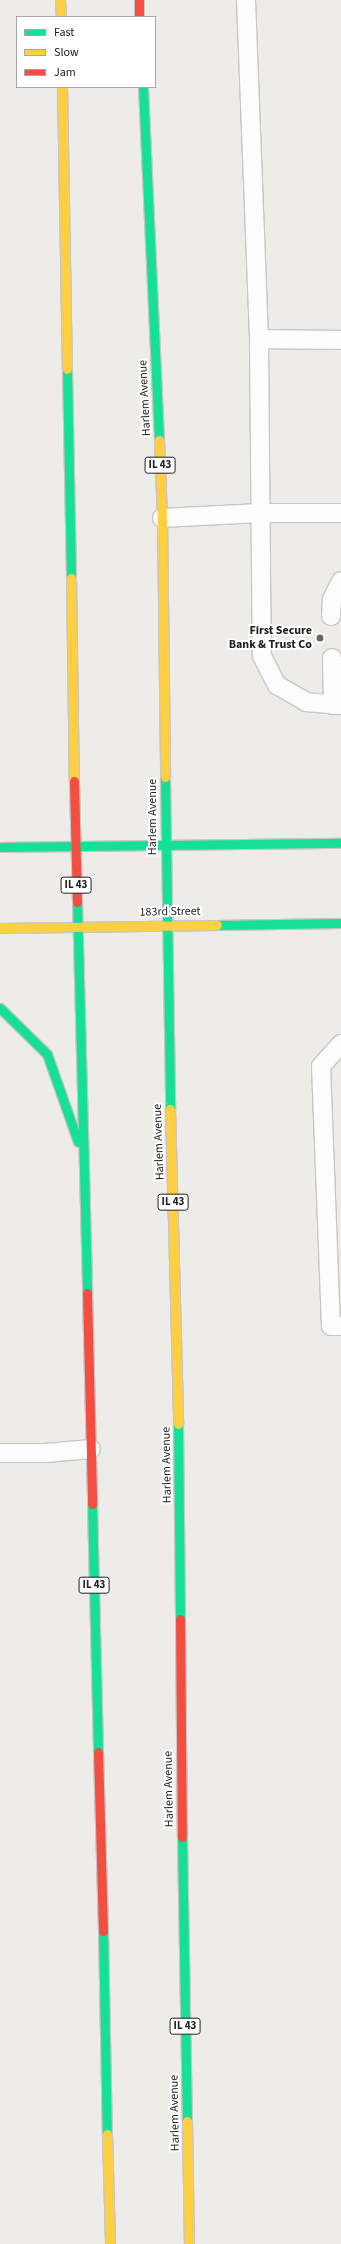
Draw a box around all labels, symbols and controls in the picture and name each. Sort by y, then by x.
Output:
legend [16,16,156,88]
text: Fast [54,24,74,41]
text: Slow [54,44,79,61]
text: Jam [54,64,76,81]
street label: Harlem Avenue [136,359,154,437]
road number: IL 43 [144,456,176,474]
place label: First Secure Bank & Trust Co [229,624,312,652]
marker: First Secure Bank & Trust Co [315,633,325,643]
street label: Harlem Avenue [146,779,160,855]
road number: IL 43 [60,876,92,894]
street label: 183rd Street [139,904,201,920]
street label: Harlem Avenue [150,1104,168,1180]
road number: IL 43 [157,1193,189,1211]
street label: Harlem Avenue [159,1427,175,1503]
road number: IL 43 [78,1576,110,1594]
street label: Harlem Avenue [161,1751,177,1827]
road number: IL 43 [169,2017,201,2035]
street label: Harlem Avenue [167,2075,183,2151]

